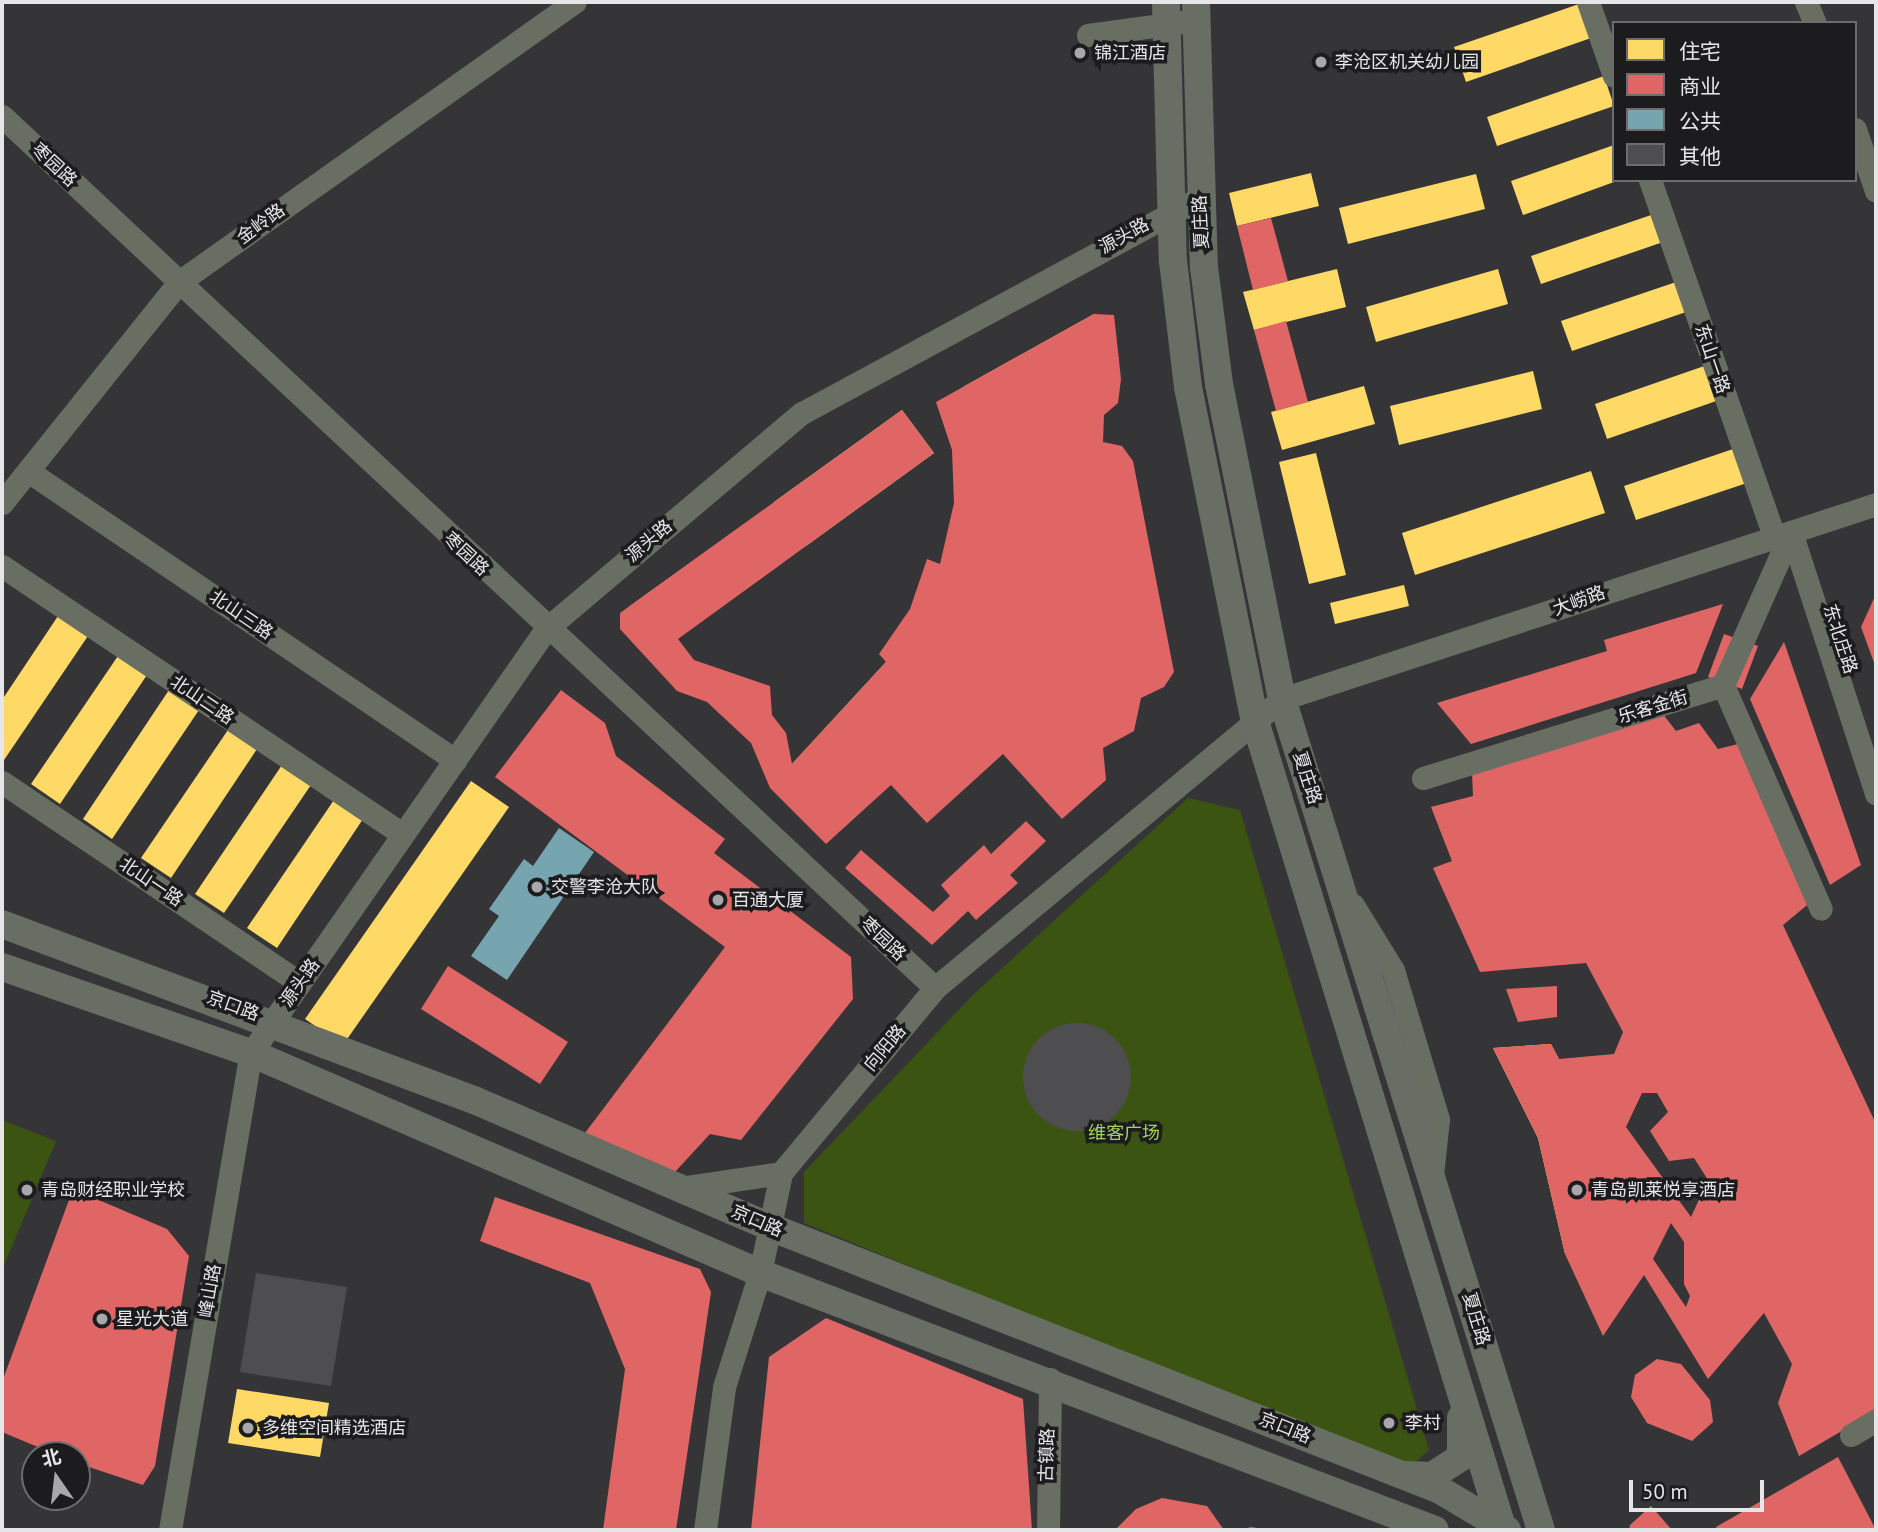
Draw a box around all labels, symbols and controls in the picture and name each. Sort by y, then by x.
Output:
legend [1612,21,1857,182]
text: 住宅 [1679,38,1721,65]
place label: 锦江酒店 [1094,42,1166,64]
marker: 锦江酒店 [1072,45,1088,61]
place label: 李沧区机关幼儿园 [1335,51,1479,73]
marker: 李沧区机关幼儿园 [1313,54,1329,70]
text: 商业 [1679,73,1721,100]
text: 公共 [1679,108,1721,135]
street label: 枣园路 [27,139,81,191]
text: 其他 [1679,143,1721,170]
street label: 夏庄路 [1189,194,1213,250]
street label: 金岭路 [233,199,289,249]
street label: 源头路 [1095,213,1153,259]
street label: 东山一路 [1690,321,1734,397]
street label: 源头路 [621,515,677,567]
street label: 枣园路 [439,528,493,580]
street label: 大崂路 [1550,582,1608,620]
street label: 北山三路 [205,586,277,644]
street label: 东北庄路 [1819,601,1861,677]
street label: 北山二路 [166,671,238,729]
street label: 乐客金街 [1615,686,1691,728]
street label: 夏庄路 [1288,749,1326,807]
street label: 北山一路 [115,853,187,911]
place label: 交警李沧大队 [551,876,659,898]
marker: 交警李沧大队 [529,879,545,895]
place label: 百通大厦 [732,889,804,911]
marker: 百通大厦 [710,892,726,908]
street label: 枣园路 [856,913,910,965]
street label: 源头路 [276,955,324,1011]
street label: 京口路 [204,987,262,1025]
street label: 向阳路 [859,1020,911,1076]
park label: 维客广场 [1088,1122,1160,1144]
place label: 青岛财经职业学校 [41,1179,185,1201]
place label: 青岛凯莱悦享酒店 [1591,1179,1735,1201]
marker: 青岛财经职业学校 [19,1182,35,1198]
marker: 青岛凯莱悦享酒店 [1569,1182,1585,1198]
street label: 京口路 [728,1201,786,1241]
street label: 峰山路 [195,1263,225,1319]
street label: 夏庄路 [1458,1290,1494,1348]
place label: 星光大道 [116,1308,188,1330]
marker: 星光大道 [94,1311,110,1327]
street label: 京口路 [1256,1408,1314,1448]
place label: 李村 [1405,1412,1441,1434]
marker: 李村 [1379,1413,1399,1433]
place label: 多维空间精选酒店 [262,1417,406,1439]
marker: 多维空间精选酒店 [240,1420,256,1436]
street label: 古镇路 [1035,1428,1059,1482]
north arrow [21,1441,91,1511]
text: 北 [39,1444,64,1472]
scale bar [1633,1466,1768,1510]
text: 50 m [1642,1478,1688,1505]

